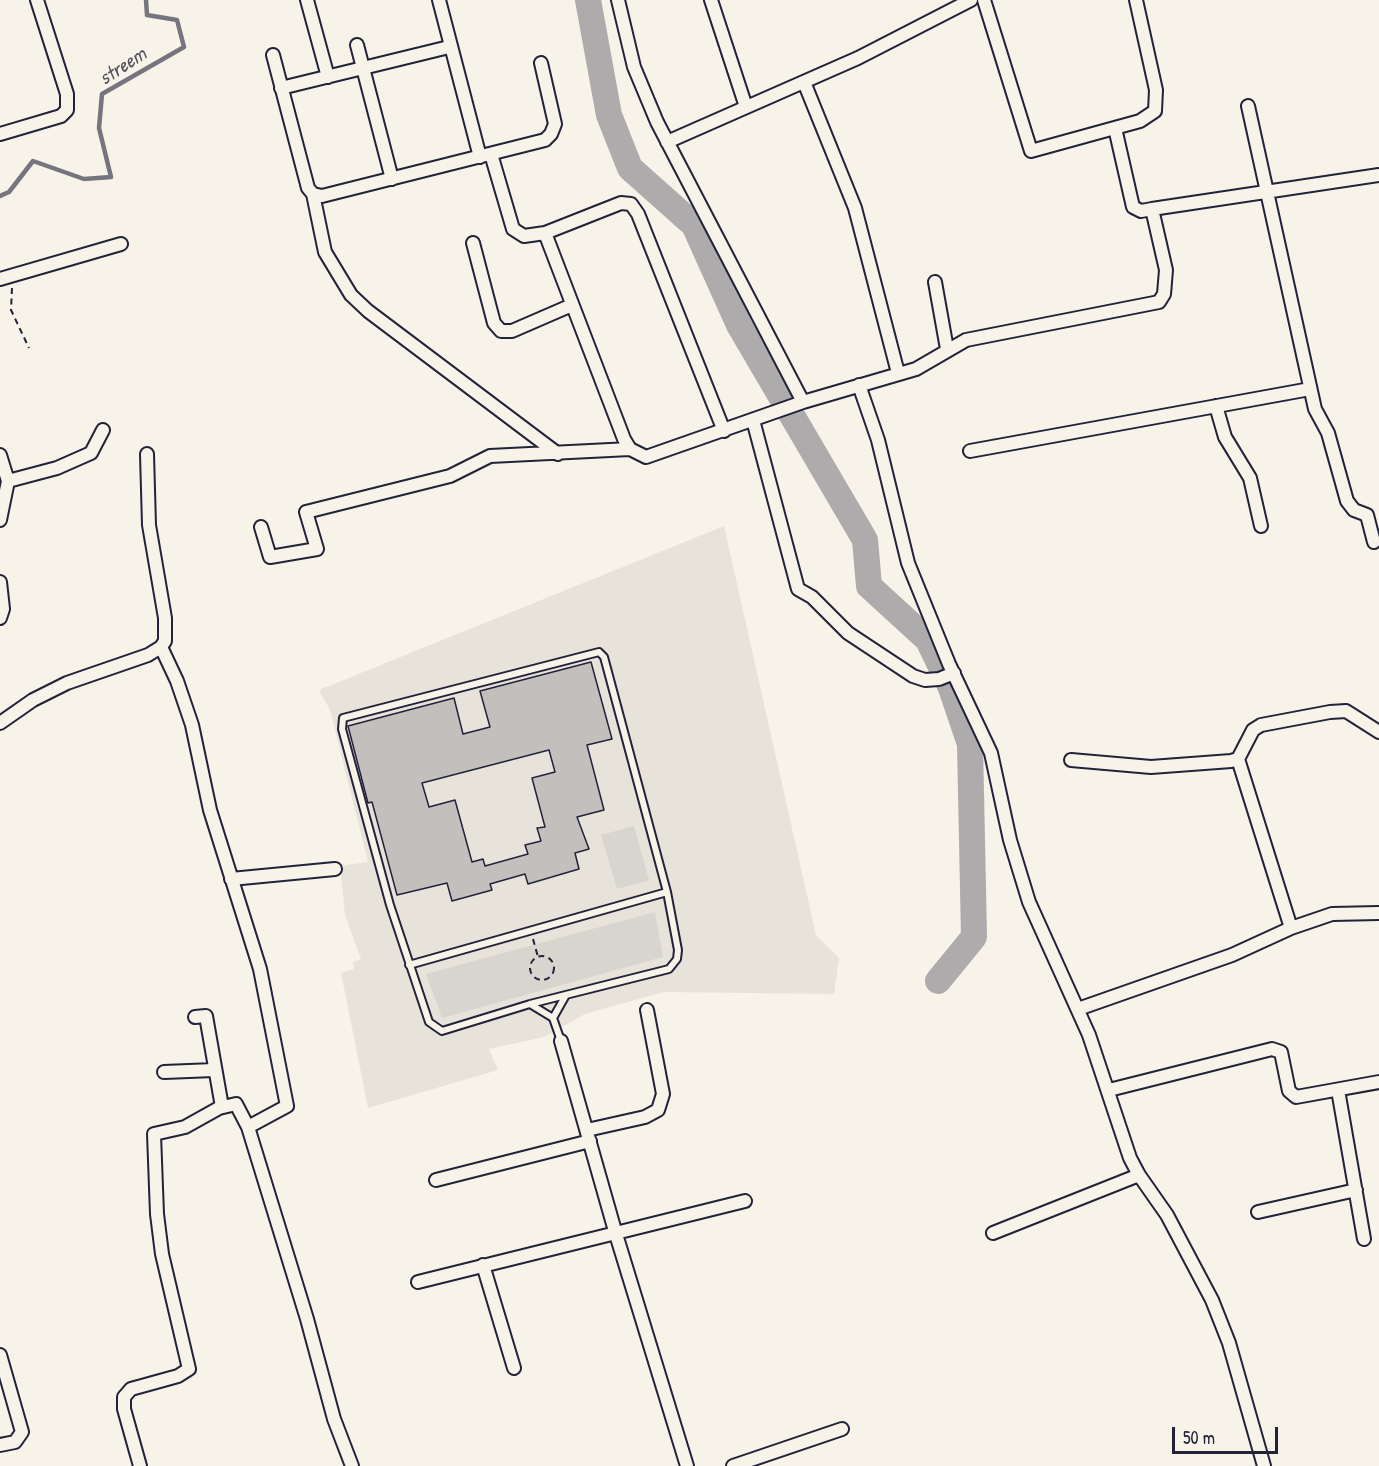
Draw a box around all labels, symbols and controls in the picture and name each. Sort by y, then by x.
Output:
water label: streem [95,43,151,91]
scale bar [1175,1415,1282,1453]
text: 50 m [1183,1425,1215,1450]

